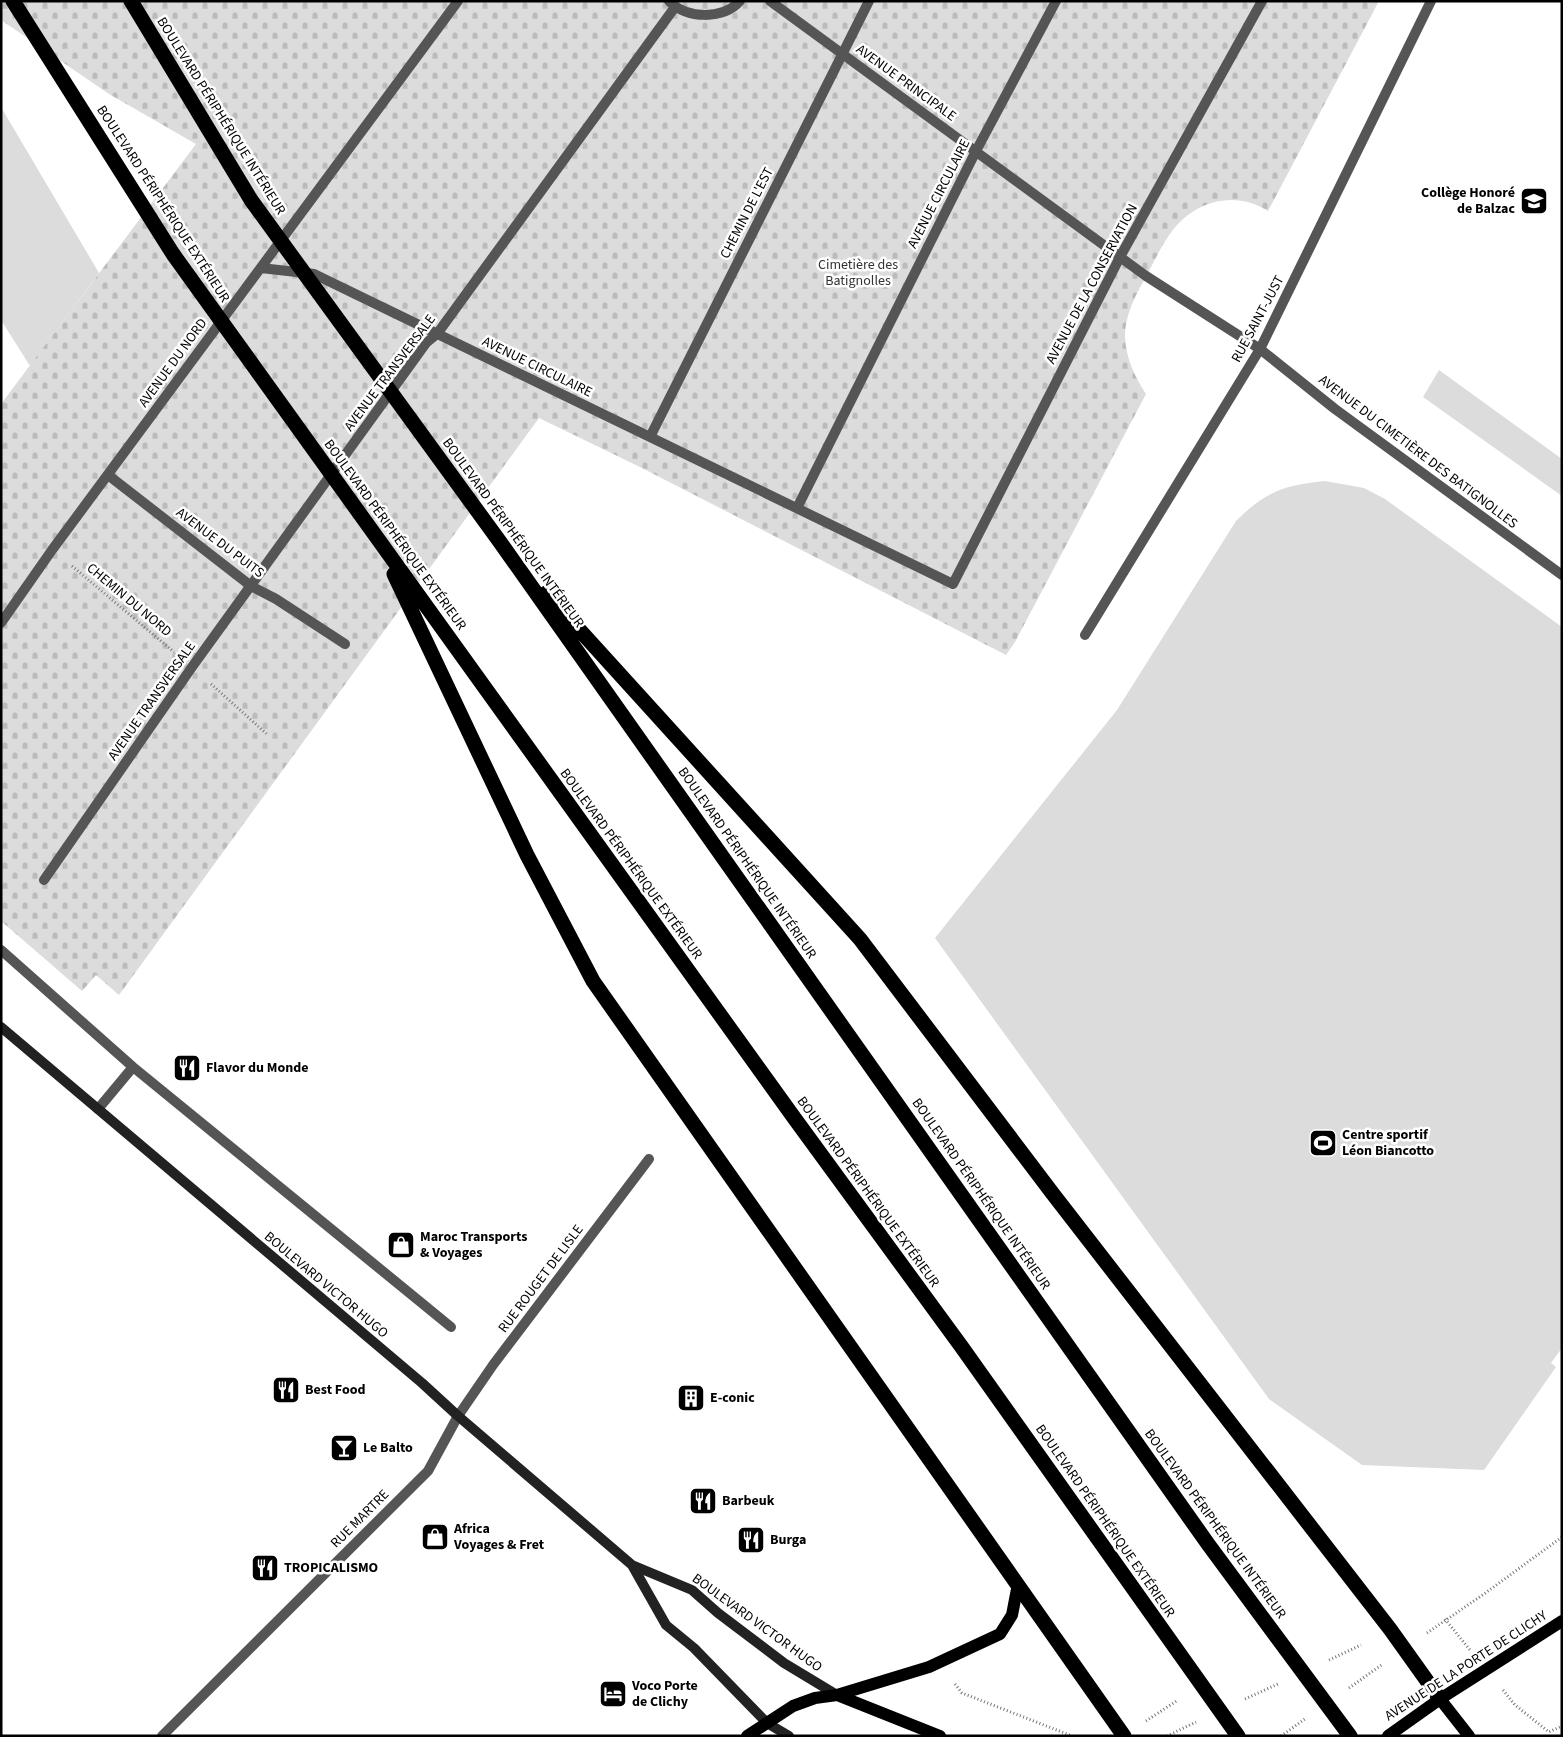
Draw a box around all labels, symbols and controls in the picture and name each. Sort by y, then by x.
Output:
street label: BOULEVARD PÉRIPHÉRIQUE INTÉRIEUR [152,13,290,219]
street label: AVENUE PRINCIPALE [852,40,960,126]
street label: BOULEVARD PÉRIPHÉRIQUE EXTÉRIEUR [92,101,234,307]
street label: AVENUE CIRCULAIRE [903,136,975,252]
street label: CHEMIN DE L'EST [715,163,779,262]
place label: Collège Honoré de Balzac [1421,183,1515,219]
school or university icon: Collège Honoré de Balzac [1519,186,1549,216]
street label: AVENUE DE LA CONSERVATION [1041,200,1143,368]
park label: Cimetière des Batignolles [818,255,898,291]
street label: RUE SAINT-JUST [1227,272,1290,366]
street label: AVENUE TRANSVERSALE [339,311,441,435]
street label: AVENUE DU NORD [134,314,212,412]
street label: AVENUE CIRCULAIRE [479,332,595,402]
street label: AVENUE DU CIMETIÈRE DES BATIGNOLLES [1314,370,1522,534]
street label: BOULEVARD PÉRIPHÉRIQUE INTÉRIEUR [437,434,589,632]
street label: BOULEVARD PÉRIPHÉRIQUE EXTÉRIEUR [319,435,471,635]
street label: AVENUE DU PUITS [172,503,268,583]
street label: CHEMIN DU NORD [82,558,176,642]
street label: AVENUE TRANSVERSALE [103,637,201,765]
street label: BOULEVARD PÉRIPHÉRIQUE INTÉRIEUR [673,763,821,963]
street label: BOULEVARD PÉRIPHÉRIQUE EXTÉRIEUR [555,764,707,964]
restaurant icon: Flavor du Monde [172,1053,202,1083]
place label: Flavor du Monde [206,1058,309,1078]
street label: BOULEVARD PÉRIPHÉRIQUE EXTÉRIEUR [792,1092,944,1292]
street label: BOULEVARD PÉRIPHÉRIQUE INTÉRIEUR [907,1094,1055,1294]
place label: Centre sportif Léon Biancotto [1342,1125,1434,1161]
sports icon: Centre sportif Léon Biancotto [1308,1128,1338,1158]
street label: RUE ROUGET DE LISLE [494,1221,588,1337]
street label: BOULEVARD VICTOR HUGO [260,1227,392,1343]
place label: Maroc Transports & Voyages [420,1227,527,1263]
shop icon: Maroc Transports & Voyages [386,1230,416,1260]
restaurant icon: Best Food [271,1375,301,1405]
place label: Best Food [305,1380,365,1400]
building icon: E-conic [676,1383,706,1413]
place label: E-conic [710,1388,755,1408]
street label: BOULEVARD PÉRIPHÉRIQUE EXTÉRIEUR [1030,1420,1180,1622]
street label: BOULEVARD PÉRIPHÉRIQUE INTÉRIEUR [1139,1425,1291,1623]
bar icon: Le Balto [329,1433,359,1463]
place label: Le Balto [363,1438,413,1458]
street label: RUE MARTRE [326,1485,394,1553]
restaurant icon: Barbeuk [688,1486,718,1516]
place label: Barbeuk [722,1491,775,1511]
place label: Africa Voyages & Fret [453,1519,545,1555]
shop icon: Africa Voyages & Fret [420,1522,450,1552]
restaurant icon: Burga [736,1525,766,1555]
place label: Burga [770,1530,806,1550]
restaurant icon: TROPICALISMO [250,1553,280,1583]
place label: TROPICALISMO [284,1558,378,1578]
street label: BOULEVARD VICTOR HUGO [688,1569,826,1677]
street label: AVENUE DE LA PORTE DE CLICHY [1381,1606,1551,1726]
place label: Voco Porte de Clichy [631,1676,698,1712]
hotel icon: Voco Porte de Clichy [598,1679,628,1709]

